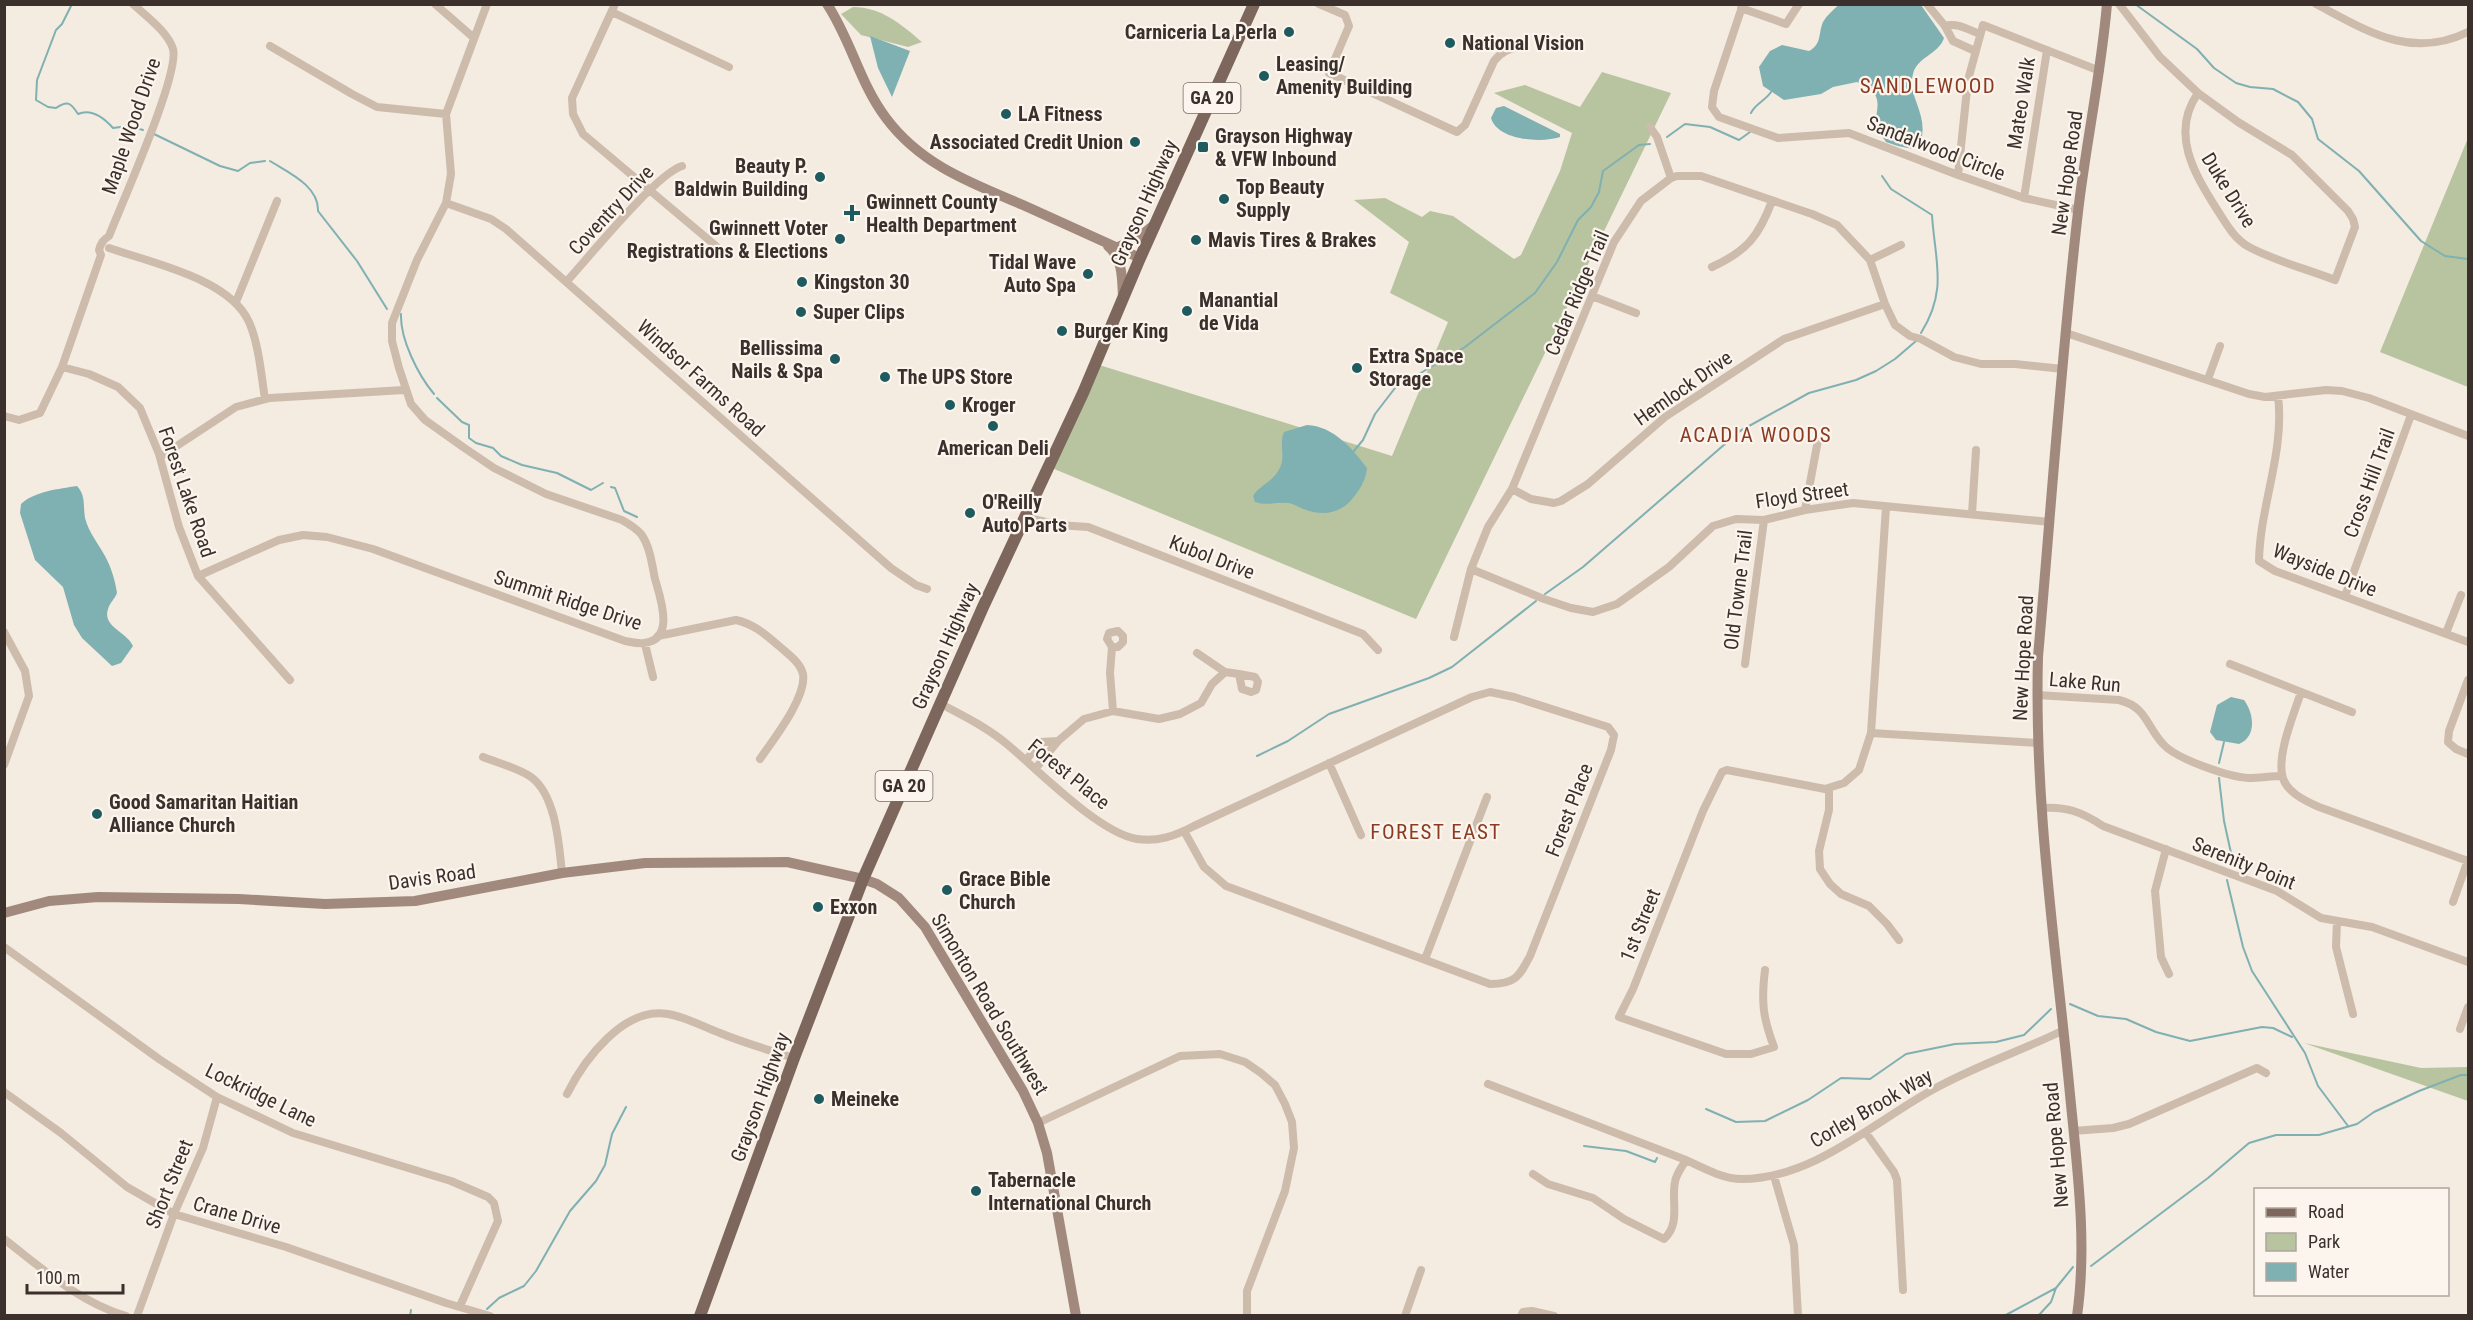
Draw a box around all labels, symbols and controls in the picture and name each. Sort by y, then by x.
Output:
place label: Carniceria La Perla [1125,20,1277,44]
marker: Carniceria La Perla [1282,25,1296,39]
place label: National Vision [1462,31,1584,55]
marker: National Vision [1443,36,1457,50]
place label: Leasing/ Amenity Building [1276,52,1412,99]
street label: Maple Wood Drive [96,55,166,197]
street label: Mateo Walk [2002,55,2040,151]
marker: Leasing/ Amenity Building [1257,69,1271,83]
district label: SANDLEWOOD [1860,74,1996,98]
road number: GA 20 [1184,83,1240,113]
place label: LA Fitness [1018,102,1103,126]
marker: LA Fitness [999,107,1013,121]
street label: New Hope Road [2046,109,2088,237]
street label: Sandalwood Circle [1863,111,2009,185]
place label: Grayson Highway & VFW Inbound [1215,124,1353,171]
place label: Associated Credit Union [930,130,1123,154]
marker: Associated Credit Union [1128,135,1142,149]
street label: Grayson Highway [1105,136,1183,270]
marker: Grayson Highway & VFW Inbound [1196,140,1210,154]
street label: Duke Drive [2197,148,2261,232]
place label: Beauty P. Baldwin Building [674,154,808,201]
street label: Coventry Drive [563,160,659,260]
marker: Beauty P. Baldwin Building [813,170,827,184]
place label: Top Beauty Supply [1236,175,1324,222]
place label: Gwinnett County Health Department [866,190,1017,237]
marker: Top Beauty Supply [1217,192,1231,206]
marker: Gwinnett County Health Department [843,204,861,222]
place label: Gwinnett Voter Registrations & Elections [627,216,828,263]
street label: Cedar Ridge Trail [1540,227,1614,359]
place label: Mavis Tires & Brakes [1208,228,1376,252]
marker: Gwinnett Voter Registrations & Elections [833,232,847,246]
marker: Mavis Tires & Brakes [1189,233,1203,247]
place label: Tidal Wave Auto Spa [989,250,1076,297]
marker: Tidal Wave Auto Spa [1081,267,1095,281]
place label: Kingston 30 [814,270,910,294]
marker: Kingston 30 [795,275,809,289]
place label: Manantial de Vida [1199,288,1278,335]
place label: Super Clips [813,300,905,324]
marker: Manantial de Vida [1180,304,1194,318]
marker: Super Clips [794,305,808,319]
street label: Windsor Farms Road [632,314,770,442]
place label: Burger King [1074,319,1168,343]
marker: Burger King [1055,324,1069,338]
place label: Bellissima Nails & Spa [731,336,823,383]
place label: Extra Space Storage [1369,344,1463,391]
street label: Hemlock Drive [1629,345,1737,431]
marker: Bellissima Nails & Spa [828,352,842,366]
marker: Extra Space Storage [1350,361,1364,375]
place label: The UPS Store [897,365,1013,389]
marker: The UPS Store [878,370,892,384]
place label: Kroger [962,393,1016,417]
marker: Kroger [943,398,957,412]
marker: American Deli [986,419,1000,433]
district label: ACADIA WOODS [1680,423,1832,447]
street label: Forest Lake Road [153,424,221,560]
street label: Cross Hill Trail [2338,425,2400,541]
place label: American Deli [937,436,1049,460]
street label: Floyd Street [1754,477,1850,513]
place label: O'Reilly Auto Parts [982,490,1067,537]
marker: O'Reilly Auto Parts [963,506,977,520]
street label: Old Towne Trail [1719,529,1757,651]
street label: Kubol Drive [1166,530,1258,584]
street label: Wayside Drive [2269,538,2381,602]
street label: Summit Ridge Drive [491,565,645,635]
street label: Grayson Highway [906,579,984,713]
street label: New Hope Road [2008,595,2038,721]
street label: Lake Run [2048,667,2122,697]
street label: Forest Place [1023,734,1115,814]
street label: Forest Place [1540,760,1598,860]
road number: GA 20 [876,771,932,801]
place label: Good Samaritan Haitian Alliance Church [109,790,298,837]
marker: Good Samaritan Haitian Alliance Church [90,807,104,821]
district label: FOREST EAST [1370,820,1502,844]
street label: Serenity Point [2189,831,2299,895]
street label: Davis Road [387,859,477,895]
place label: Grace Bible Church [959,867,1051,914]
marker: Grace Bible Church [940,883,954,897]
street label: 1st Street [1615,885,1665,965]
place label: Exxon [830,895,877,919]
marker: Exxon [811,900,825,914]
street label: Simonton Road Southwest [926,909,1054,1099]
street label: Grayson Highway [725,1029,795,1165]
street label: Lockridge Lane [202,1058,320,1132]
street label: Corley Brook Way [1806,1063,1936,1153]
street label: New Hope Road [2039,1081,2073,1209]
place label: Meineke [831,1087,899,1111]
marker: Meineke [812,1092,826,1106]
street label: Short Street [140,1136,198,1232]
place label: Tabernacle International Church [988,1168,1151,1215]
marker: Tabernacle International Church [969,1184,983,1198]
legend [2254,1188,2449,1296]
street label: Crane Drive [190,1191,284,1239]
text: Road [2308,1201,2344,1222]
text: Park [2308,1231,2340,1252]
scale bar [27,1257,123,1295]
text: Water [2308,1261,2350,1282]
text: 100 m [36,1267,80,1288]

